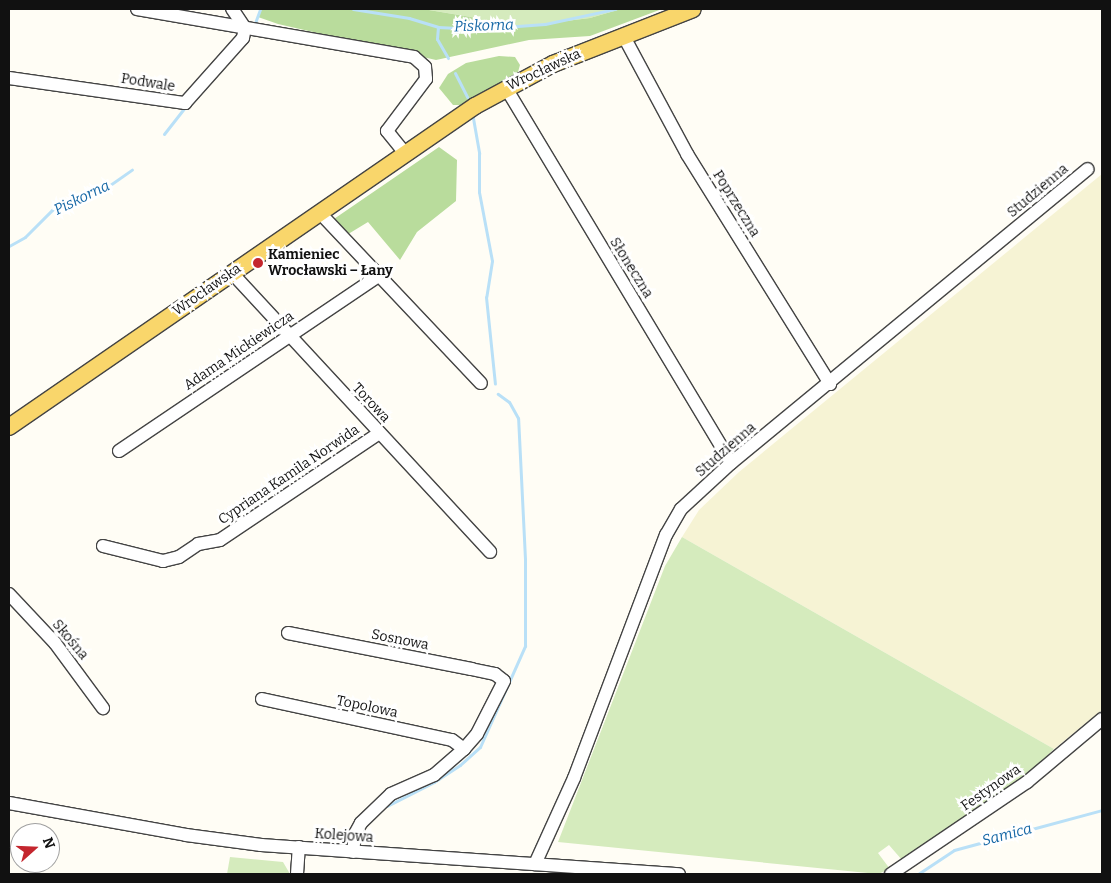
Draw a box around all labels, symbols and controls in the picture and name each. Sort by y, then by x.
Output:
water label: Piskorna [454,16,514,36]
street label: Wrocławska [504,46,584,94]
street label: Podwale [120,70,176,96]
street label: Studzienna [1004,161,1072,221]
street label: Poprzeczna [709,168,763,240]
water label: Piskorna [51,177,113,219]
street label: Słoneczna [606,235,656,301]
place label: Kamieniec Wrocławski – Łany [268,247,393,280]
marker: Kamieniec Wrocławski – Łany [252,257,264,269]
street label: Wrocławska [170,260,244,320]
street label: Adama Mickiewicza [181,308,297,394]
street label: Torowa [349,380,393,426]
street label: Studzienna [692,419,760,481]
street label: Cypriana Kamila Norwida [215,422,363,528]
street label: Skośna [48,616,92,664]
street label: Sosnowa [370,626,430,654]
street label: Topolowa [335,692,399,722]
street label: Festynowa [958,761,1024,815]
water label: Samica [980,820,1034,850]
north arrow [10,823,60,873]
street label: Kolejowa [314,826,374,846]
text: N [39,835,58,851]

